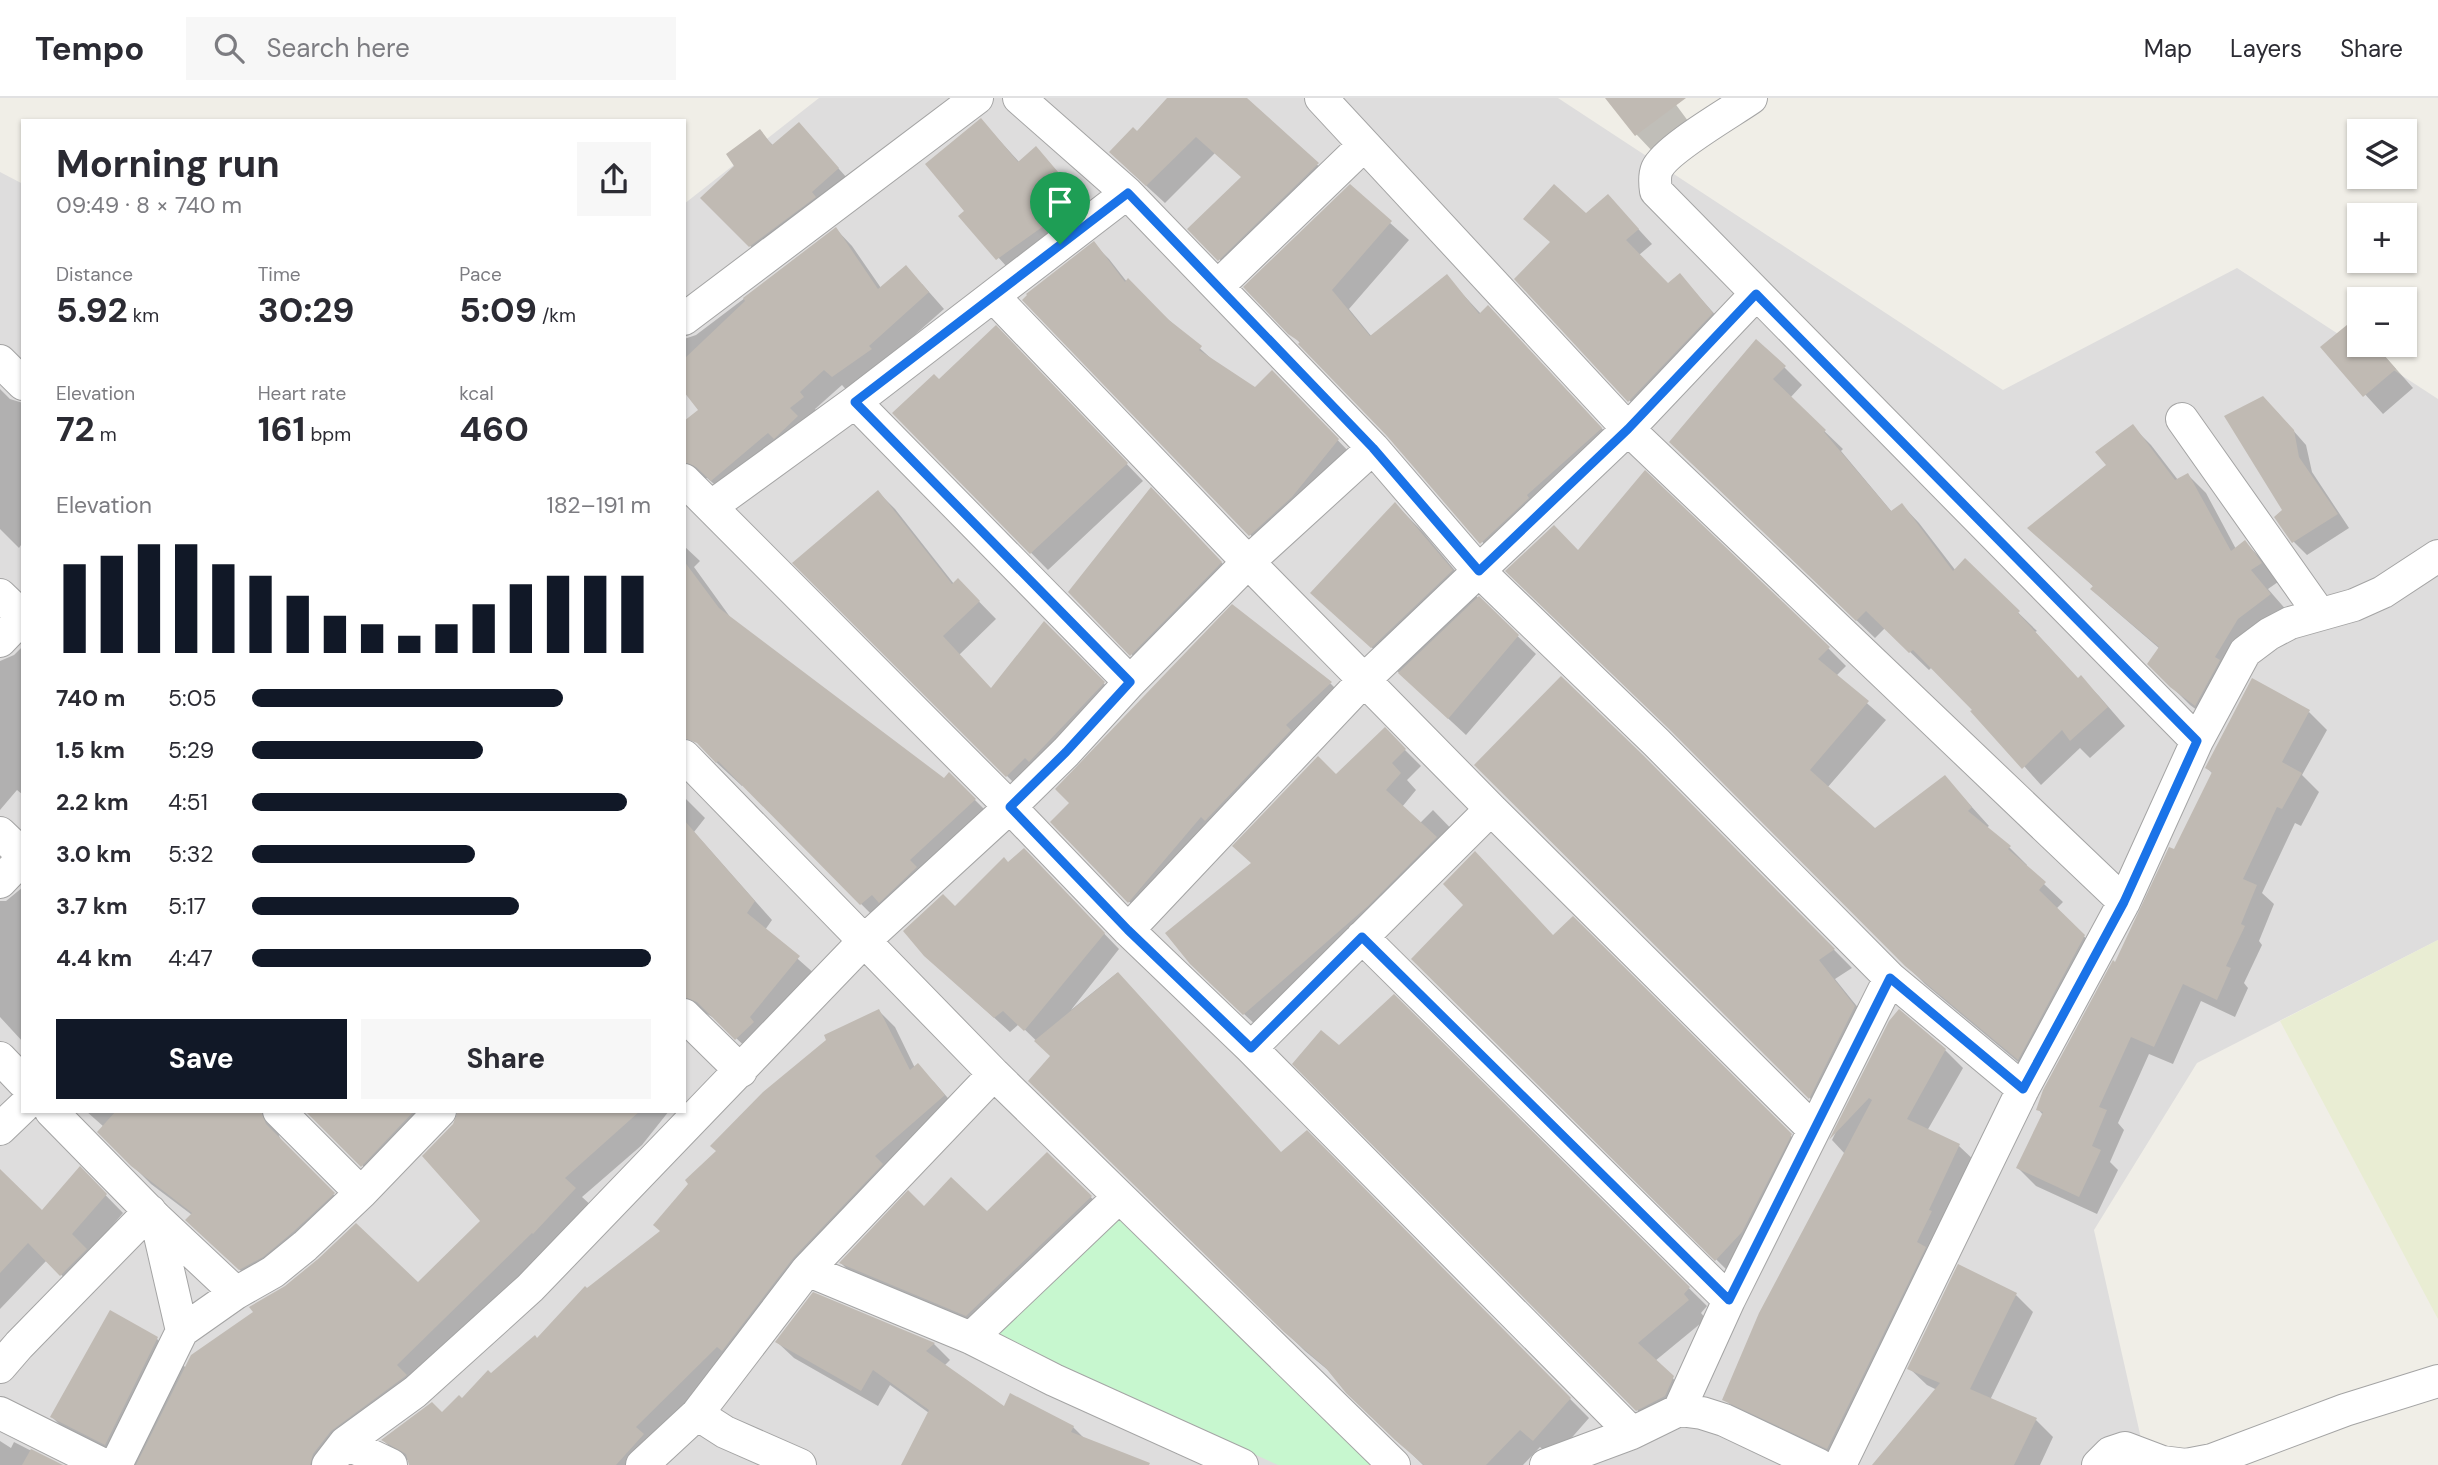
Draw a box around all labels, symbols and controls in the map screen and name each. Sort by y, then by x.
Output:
search box [186,17,676,80]
text: Tempo [35,27,144,70]
icon: search [210,29,248,67]
text: Search here [266,31,410,65]
text: Map [2144,33,2192,64]
text: Layers [2230,33,2302,64]
text: Share [2340,33,2403,64]
map controls [2347,119,2417,357]
button: layers [2347,119,2417,189]
text: Morning run [56,139,280,189]
button: share [577,142,651,216]
pin [1030,172,1090,244]
icon: arrive [1041,183,1079,221]
text: 09:49 · 8 × 740 m [56,190,242,220]
button: + [2347,203,2417,273]
text: Distance [56,262,133,287]
text: Time [258,262,301,287]
text: Pace [459,262,502,287]
text: 5.92 [56,287,128,333]
text: 30:29 [258,287,355,333]
text: 5:09 [459,287,537,333]
button: − [2347,287,2417,357]
text: km [128,303,159,328]
text: /km [537,303,576,328]
text: Elevation [56,381,135,406]
text: Heart rate [258,381,346,406]
text: kcal [459,381,494,406]
text: 72 [56,406,95,452]
text: 161 [258,406,305,452]
text: 460 [459,406,529,452]
text: m [95,422,117,447]
text: bpm [305,422,351,447]
text: Elevation [56,490,152,520]
text: 182–191 m [547,490,651,520]
text: 740 m [56,683,125,713]
text: 5:05 [168,683,216,713]
text: 1.5 km [56,735,125,765]
text: 5:29 [168,735,214,765]
text: 2.2 km [56,787,129,817]
text: 4:51 [168,787,208,817]
text: 3.0 km [56,839,131,869]
text: 5:32 [168,839,214,869]
text: 3.7 km [56,891,128,921]
text: 5:17 [168,891,206,921]
text: 4.4 km [56,943,132,973]
text: 4:47 [168,943,213,973]
button: Save [56,1019,347,1099]
button: Share [361,1019,651,1099]

